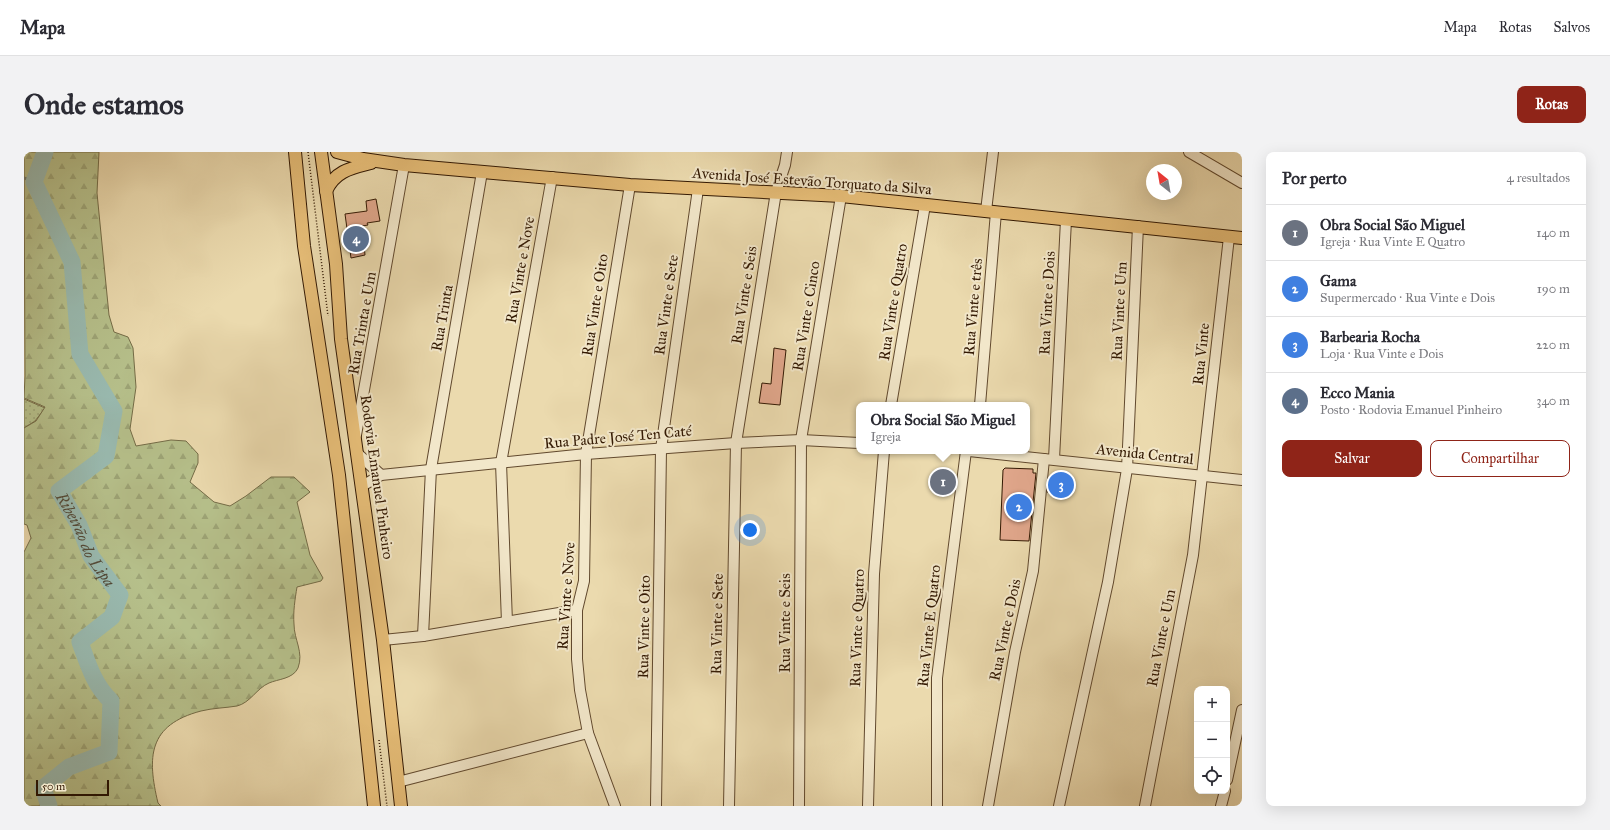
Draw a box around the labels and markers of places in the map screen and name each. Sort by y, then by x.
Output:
pin: 4 [343,224,369,254]
pin: 1 [930,467,956,497]
pin: 3 [1048,470,1074,500]
pin: 2 [1006,492,1032,522]

